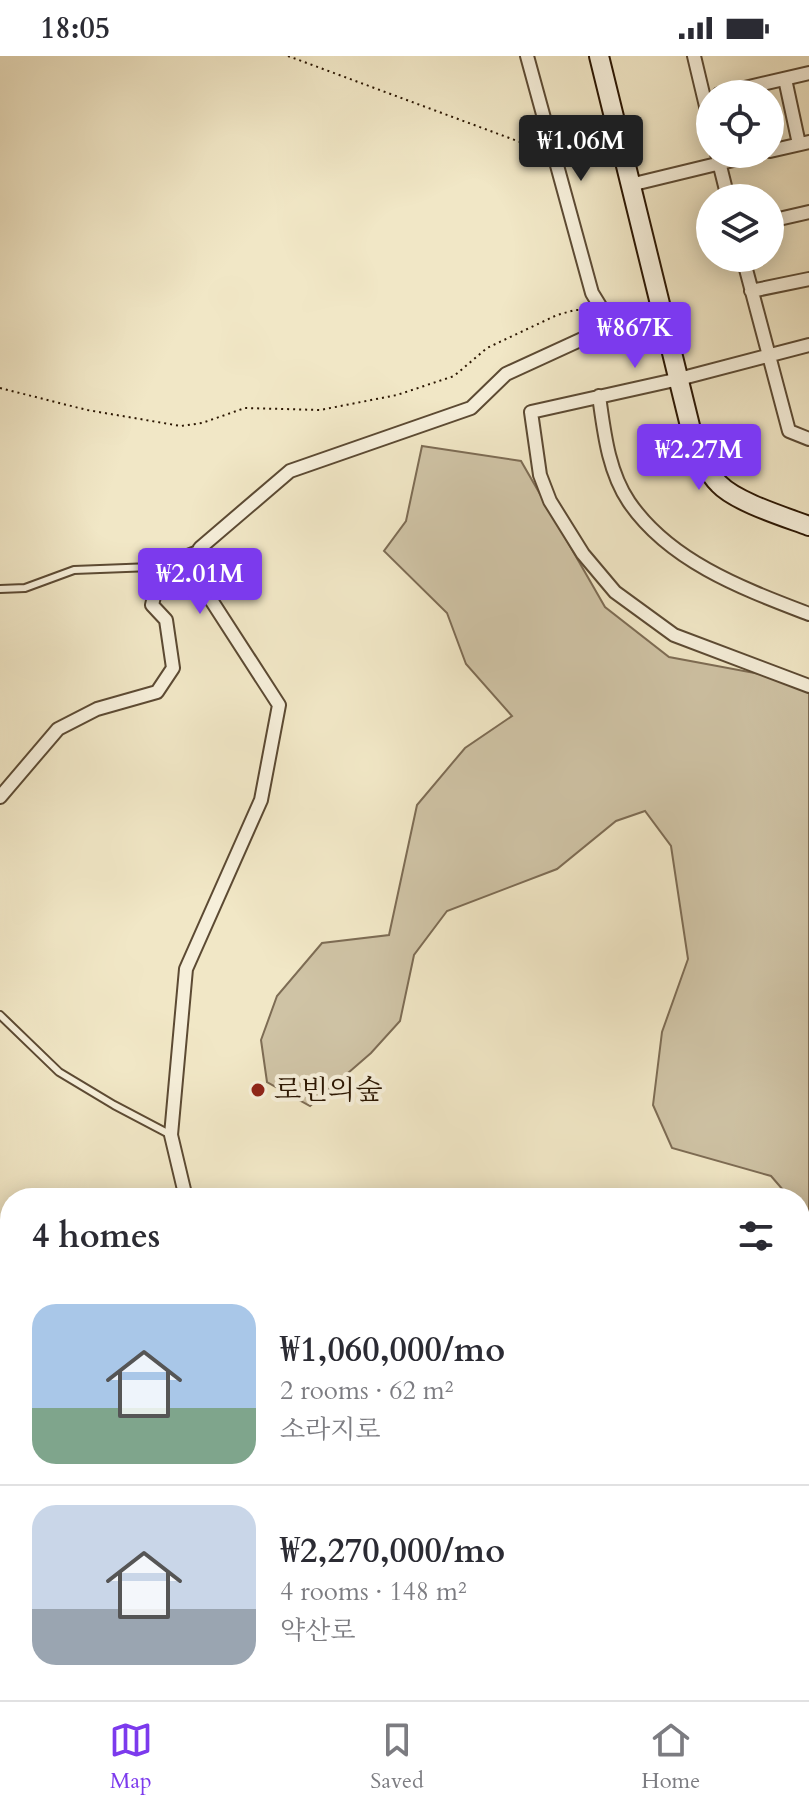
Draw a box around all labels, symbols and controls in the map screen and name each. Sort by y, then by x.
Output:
text: 18:05 [40,8,110,49]
map controls [696,80,784,272]
button: locate [696,80,784,168]
pin: ₩1.06M [516,115,646,183]
text: ₩1.06M [537,123,625,158]
button: layers [696,184,784,272]
pin: ₩867K [579,302,691,370]
text: ₩867K [597,310,673,345]
pin: ₩2.27M [634,424,764,492]
text: ₩2.27M [655,432,743,467]
pin: ₩2.01M [135,548,265,616]
text: ₩2.01M [156,556,244,591]
place label: 로빈의숲 [274,1071,382,1109]
marker: 로빈의숲 [249,1081,267,1099]
text: 4 homes [32,1213,160,1259]
icon: filters [734,1214,778,1258]
text: ₩1,060,000/mo [280,1327,505,1373]
icon: home [96,1336,192,1432]
text: 2 rooms · 62 m² [280,1373,453,1408]
text: 소라지로 [280,1412,380,1447]
text: ₩2,270,000/mo [280,1528,505,1574]
icon: home [96,1537,192,1633]
text: 4 rooms · 148 m² [280,1574,467,1609]
text: 약산로 [280,1613,355,1648]
tab: Map [109,1718,153,1796]
tab: Saved [370,1718,424,1796]
tab: Home [641,1718,700,1796]

